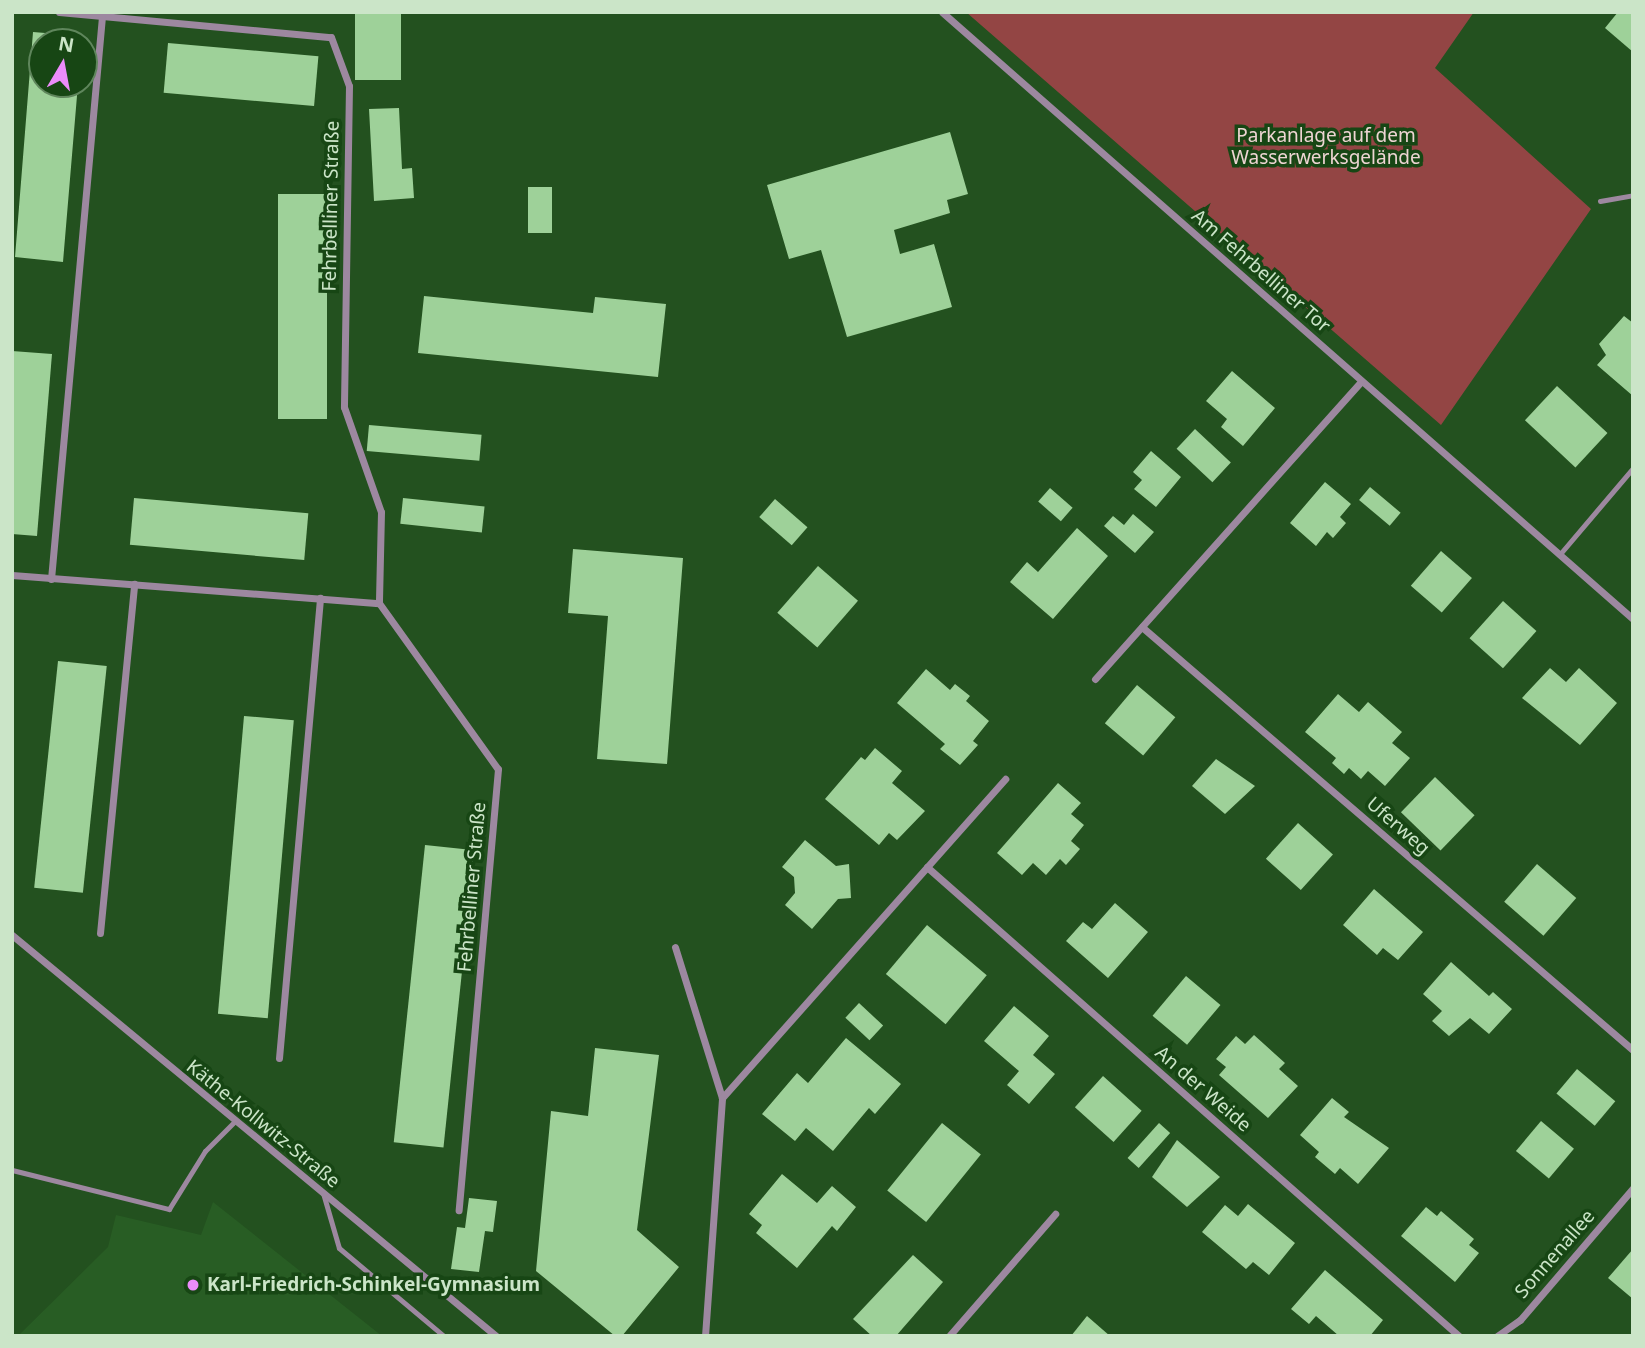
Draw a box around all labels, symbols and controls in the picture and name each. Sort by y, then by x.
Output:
north arrow [28,28,98,98]
text: N [56,30,76,58]
street label: Fehrbelliner Straße [318,120,344,292]
park label: Parkanlage auf dem Wasserwerksgelände [1231,125,1421,169]
street label: Am Fehrbelliner Tor [1187,205,1335,337]
street label: Uferweg [1362,792,1434,860]
street label: Fehrbelliner Straße [453,801,491,973]
street label: An der Weide [1150,1041,1256,1137]
street label: Käthe-Kollwitz-Straße [182,1055,344,1193]
street label: Sonnenallee [1510,1205,1600,1303]
place label: Karl-Friedrich-Schinkel-Gymnasium [207,1274,540,1296]
marker: Karl-Friedrich-Schinkel-Gymnasium [185,1277,201,1293]

